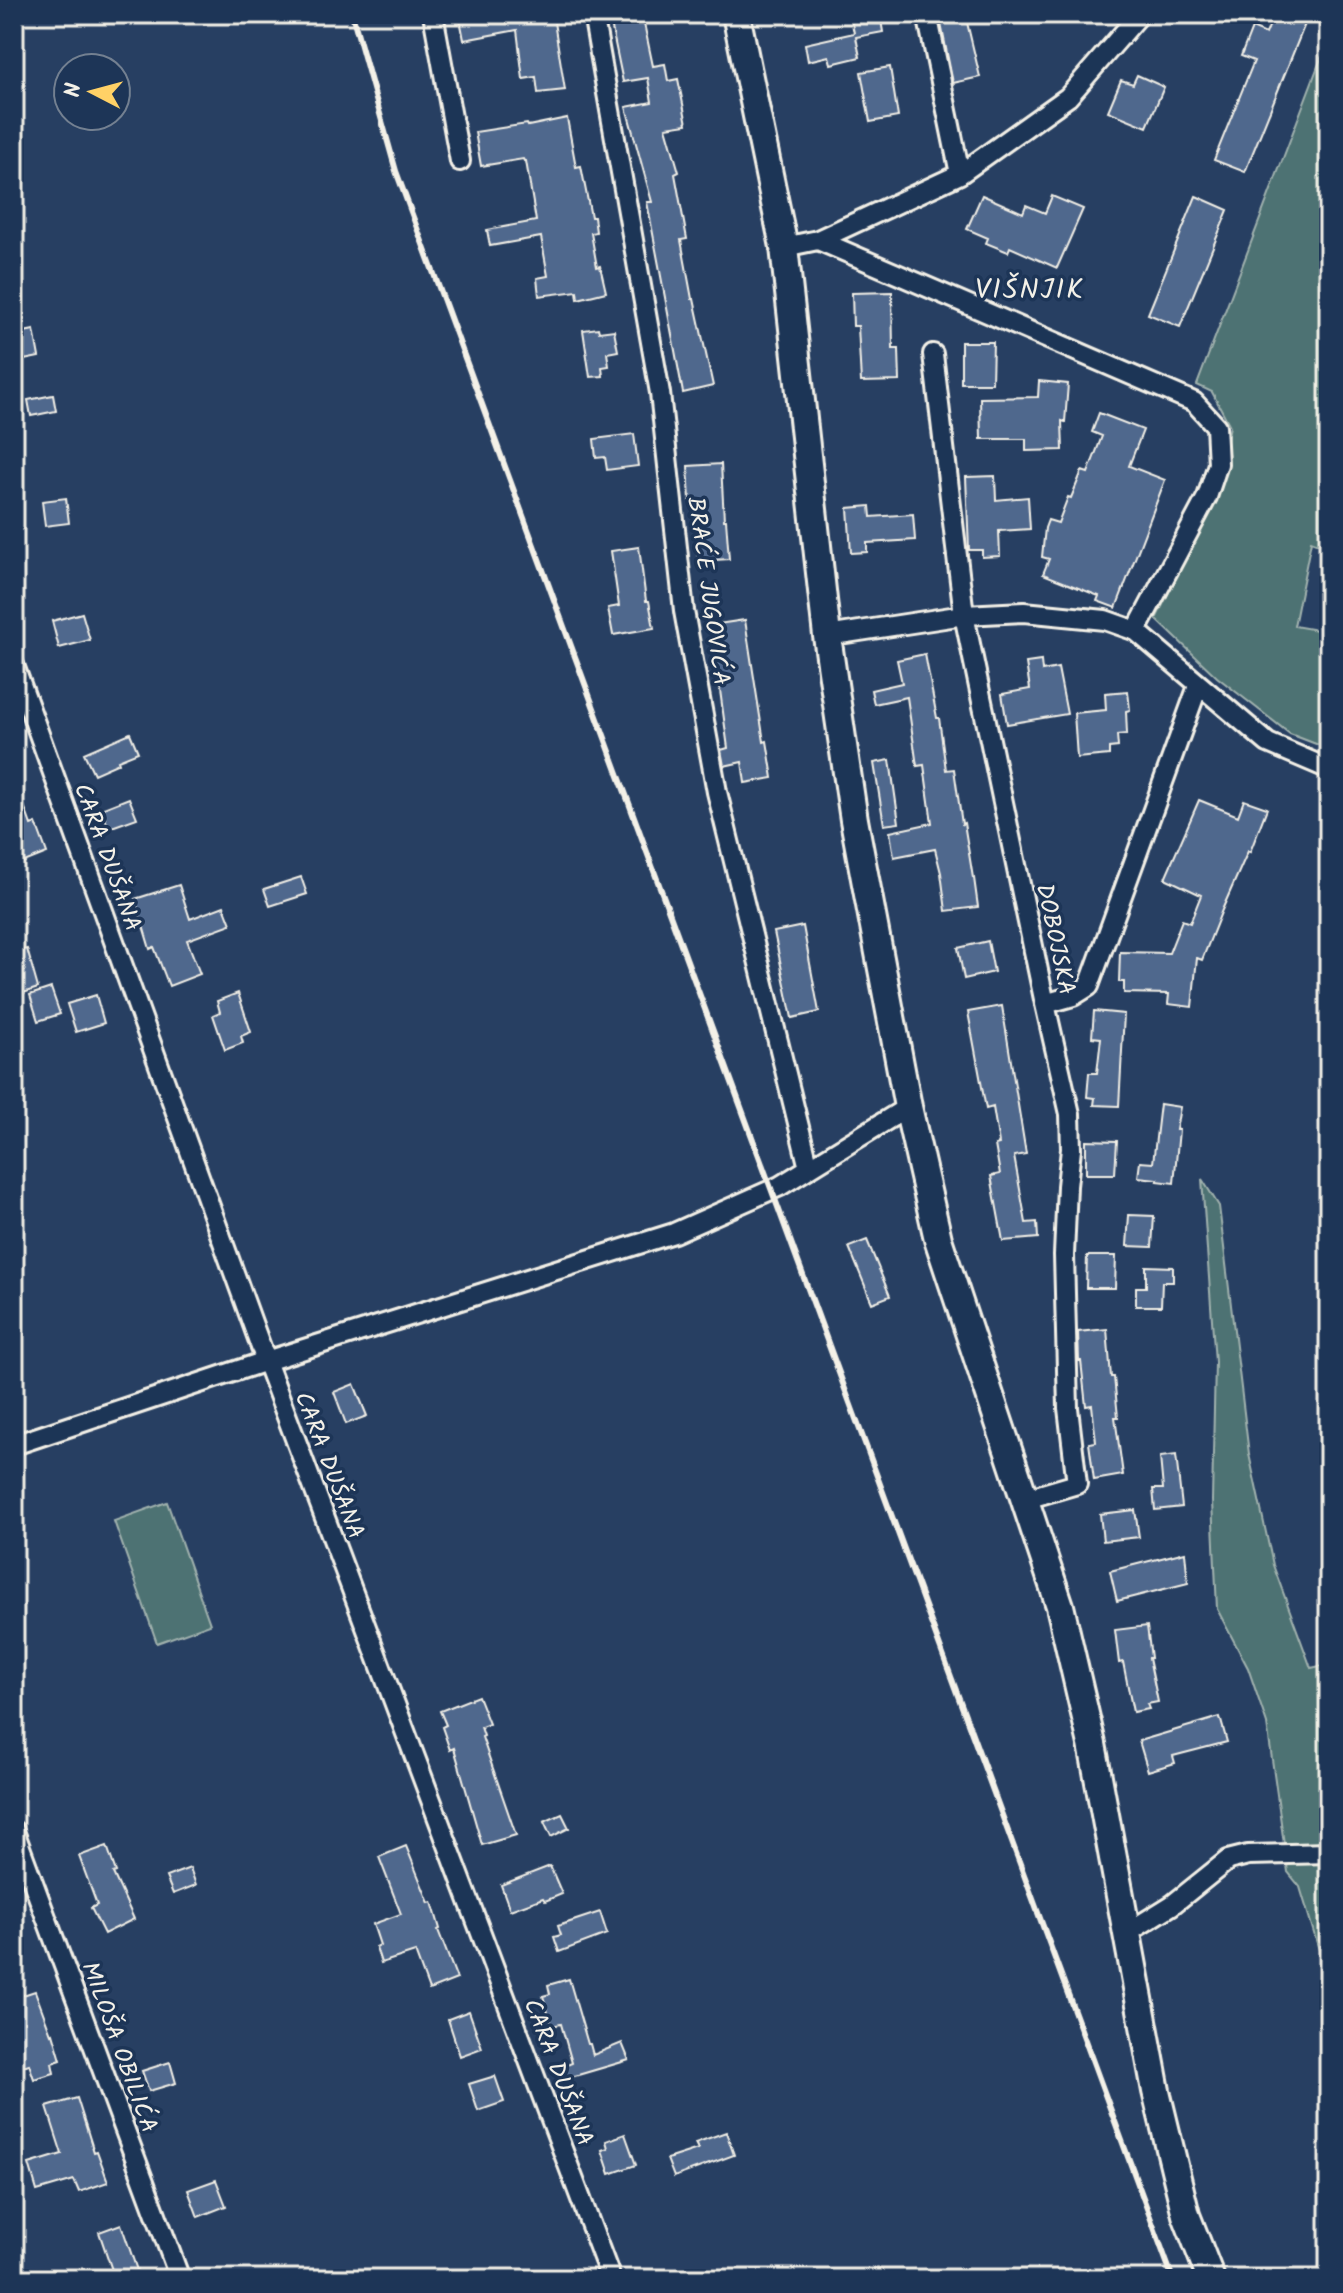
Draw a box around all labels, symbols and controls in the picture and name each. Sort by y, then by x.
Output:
north arrow [52,52,132,132]
text: N [56,81,93,99]
district label: VIŠNJIK [975,268,1085,313]
street label: BRAĆE JUGOVIĆA [675,494,740,688]
street label: CARA DUŠANA [62,778,151,937]
street label: DOBOJSKA [1024,880,1085,999]
street label: CARA DUŠANA [283,1386,375,1545]
street label: MILOŠA OBILIĆA [69,1956,168,2139]
street label: CARA DUŠANA [512,1993,604,2152]

